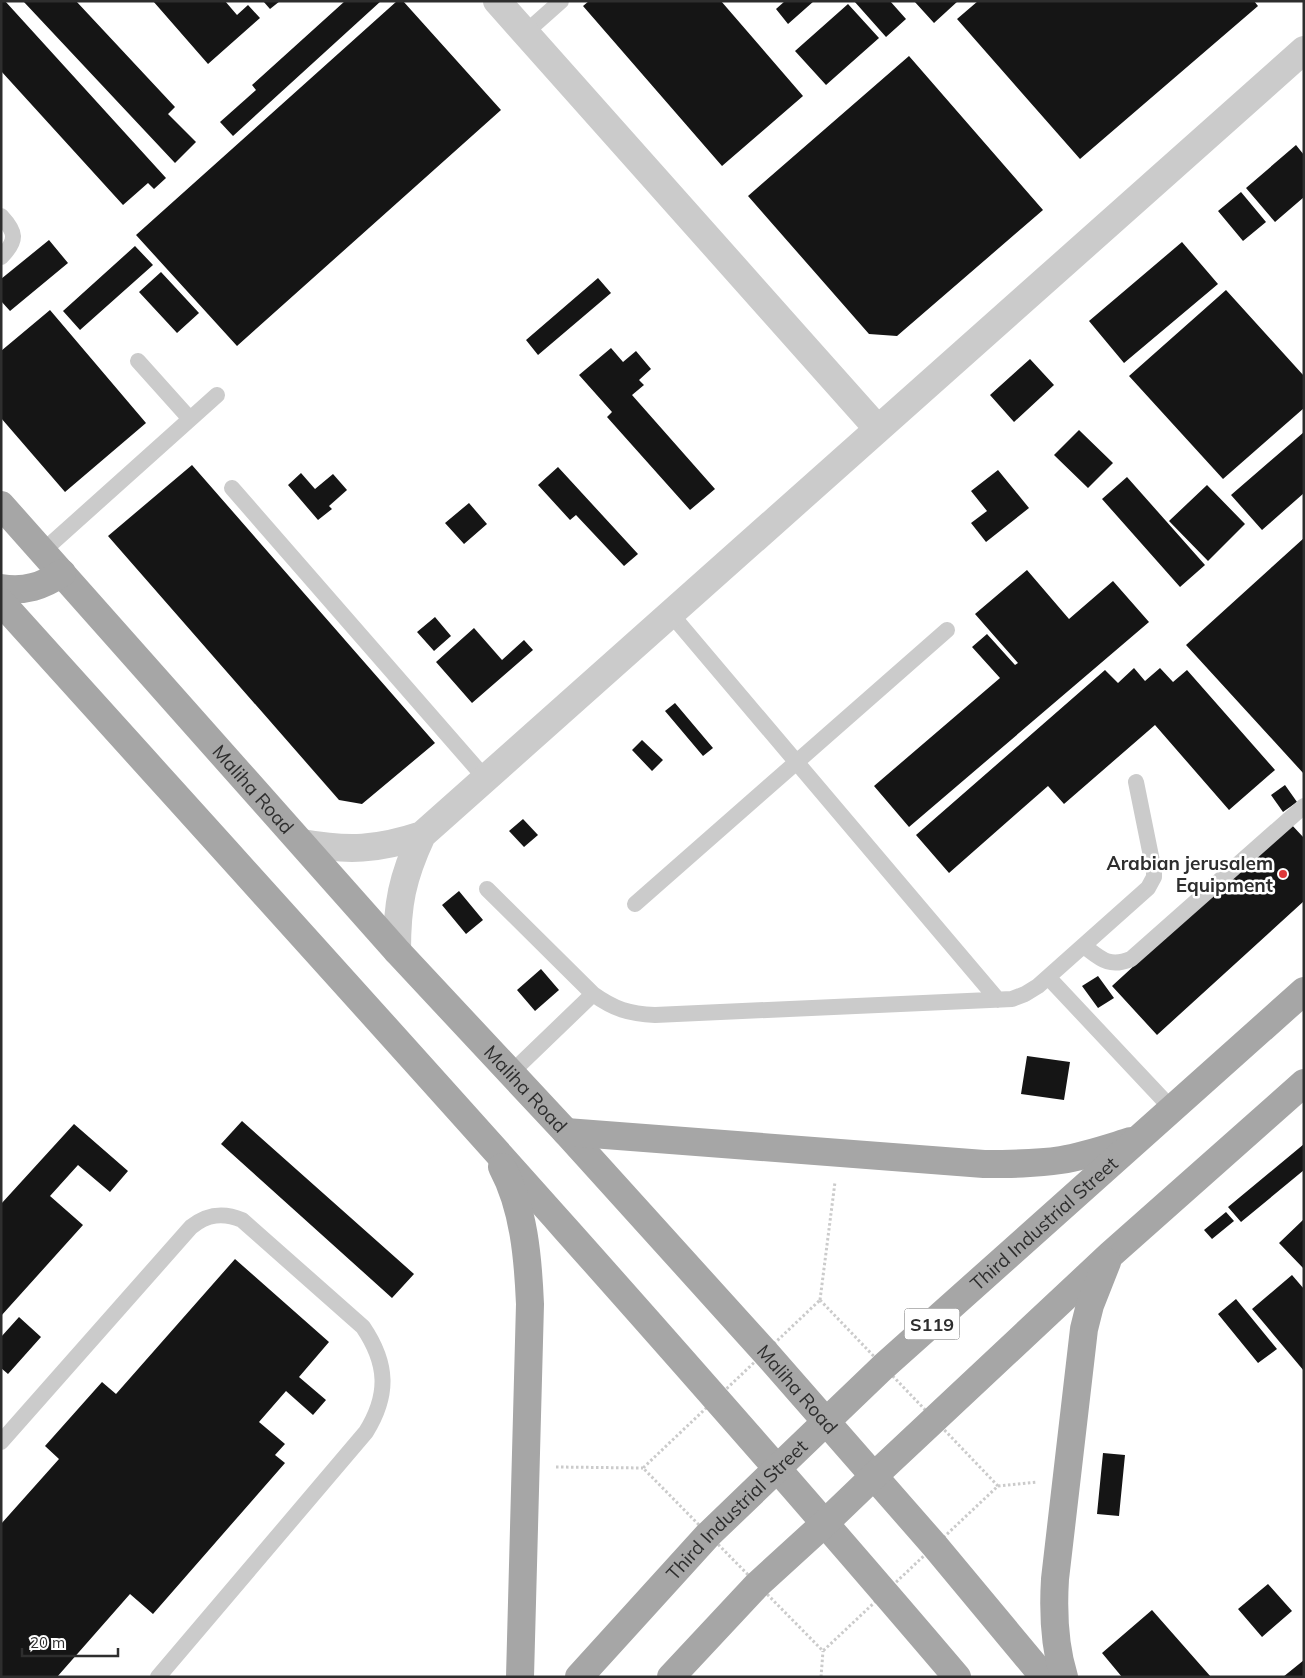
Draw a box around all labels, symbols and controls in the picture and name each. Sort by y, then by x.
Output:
street label: Maliha Road [208,740,299,839]
place label: Arabian jerusalem Equipment [1107,851,1273,897]
marker: Arabian jerusalem Equipment [1277,868,1289,880]
street label: Maliha Road [479,1040,572,1138]
street label: Third Industrial Street [965,1151,1123,1296]
road number: S119 [904,1308,960,1340]
street label: Maliha Road [752,1339,843,1439]
street label: Third Industrial Street [661,1434,813,1585]
scale bar [22,1626,119,1658]
text: 20 m [30,1633,65,1652]

